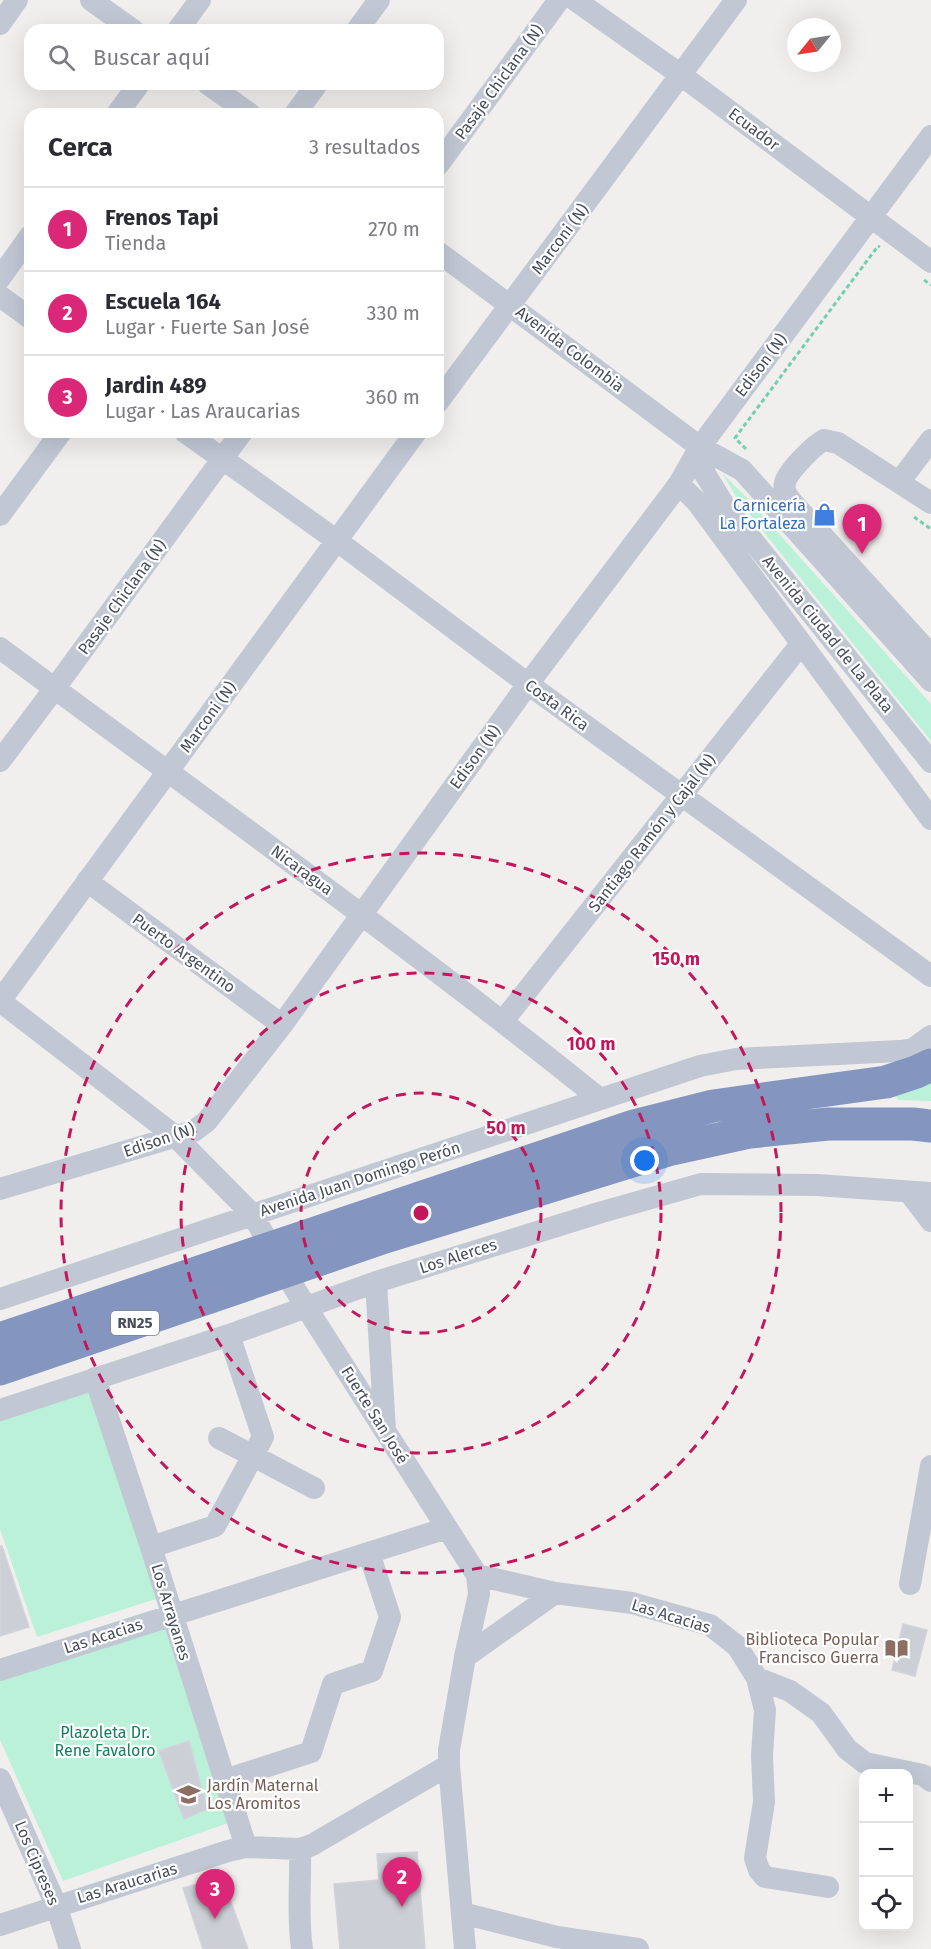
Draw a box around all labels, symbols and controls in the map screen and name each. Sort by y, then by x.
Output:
north arrow [787,18,841,72]
street label: Pasaje Chiclana (N) [451,21,547,143]
search box [24,24,444,90]
icon: search [45,41,78,74]
text: Buscar aquí [93,44,210,71]
street label: Ecuador [725,104,784,155]
text: Cerca [48,132,113,163]
text: 3 resultados [309,135,420,159]
street label: Marconi (N) [527,200,593,278]
text: Frenos Tapi [105,204,219,231]
text: 1 [63,217,72,241]
text: 270 m [368,217,420,241]
text: Tienda [105,231,166,255]
text: Escuela 164 [105,288,221,315]
text: 2 [62,301,73,325]
text: 330 m [366,301,420,325]
street label: Avenida Colombia [512,302,628,396]
text: Lugar · Fuerte San José [105,315,310,339]
street label: Edison (N) [731,330,791,400]
text: Jardin 489 [105,372,207,399]
text: 3 [62,385,73,409]
text: 360 m [366,385,420,409]
text: Lugar · Las Araucarias [105,399,300,423]
place label: Carnicería La Fortaleza [720,496,806,533]
shop icon: Carnicería La Fortaleza [811,501,837,527]
pin: 1 [842,504,882,554]
street label: Pasaje Chiclana (N) [74,536,170,658]
street label: Avenida Ciudad de La Plata [759,551,897,717]
street label: Costa Rica [521,675,593,735]
street label: Marconi (N) [176,678,240,756]
street label: Edison (N) [446,721,504,793]
street label: Santiago Ramón y Cajal (N) [585,750,719,916]
street label: Nicaragua [267,841,337,899]
street label: Puerto Argentino [129,909,239,997]
text: 150 m [652,948,700,970]
text: 100 m [567,1033,615,1055]
text: 50 m [486,1117,526,1139]
street label: Edison (N) [121,1119,197,1161]
street label: Avenida Juan Domingo Perón [257,1138,463,1220]
your location [630,1146,659,1175]
centre of rings [411,1203,431,1223]
street label: Los Alerces [417,1235,499,1277]
road number: RN25 [111,1311,159,1335]
street label: Fuerte San José [337,1363,413,1467]
street label: Los Arrayanes [147,1561,195,1663]
street label: Las Acacias [629,1595,713,1637]
street label: Las Acacias [61,1614,145,1658]
place label: Biblioteca Popular Francisco Guerra [746,1630,880,1667]
library icon: Biblioteca Popular Francisco Guerra [884,1635,910,1661]
park label: Plazoleta Dr. Rene Favaloro [54,1723,156,1760]
map controls [859,1769,913,1931]
button: + [859,1769,913,1823]
place label: Jardín Maternal Los Aromitos [207,1776,319,1813]
school or university icon: Jardín Maternal Los Aromitos [176,1781,202,1807]
street label: Los Cipreses [11,1818,63,1908]
button: − [859,1823,913,1877]
pin: 2 [382,1858,422,1907]
street label: Las Araucarias [75,1859,179,1907]
pin: 3 [196,1870,234,1919]
button: locate [859,1877,913,1931]

